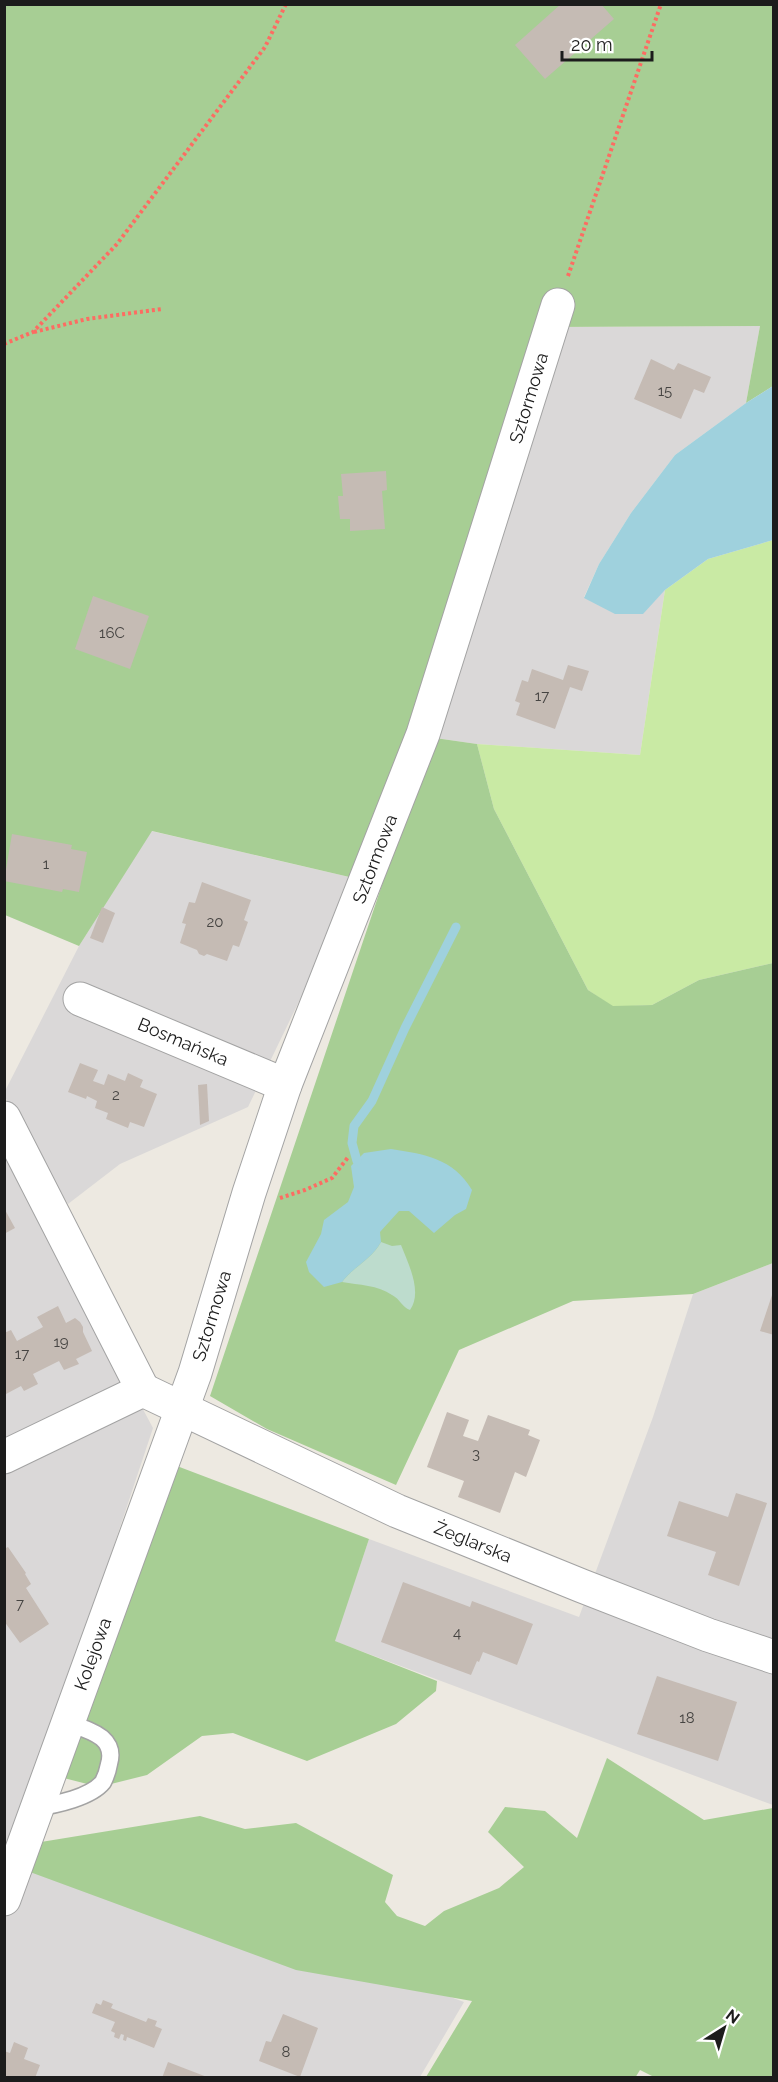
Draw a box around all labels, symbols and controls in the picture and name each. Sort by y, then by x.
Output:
scale bar [562,24,652,62]
text: 20 m [571,34,613,55]
street label: Sztormowa [505,350,552,446]
house number: 15 [658,382,672,400]
house number: 16C [99,624,125,642]
house number: 17 [535,687,549,705]
street label: Sztormowa [348,811,401,906]
house number: 1 [43,855,50,873]
house number: 20 [207,913,224,931]
street label: Bosmańska [135,1013,232,1070]
house number: 2 [112,1086,120,1104]
street label: Sztormowa [188,1268,235,1364]
house number: 19 [53,1333,69,1351]
house number: 17 [15,1345,29,1363]
house number: 3 [472,1445,480,1463]
street label: Żeglarska [431,1516,515,1567]
house number: 7 [16,1595,24,1613]
street label: Kolejowa [70,1615,115,1693]
house number: 4 [453,1624,461,1642]
house number: 18 [679,1709,695,1727]
north arrow [694,1998,754,2058]
text: N [722,2005,743,2028]
house number: 8 [282,2043,291,2061]

